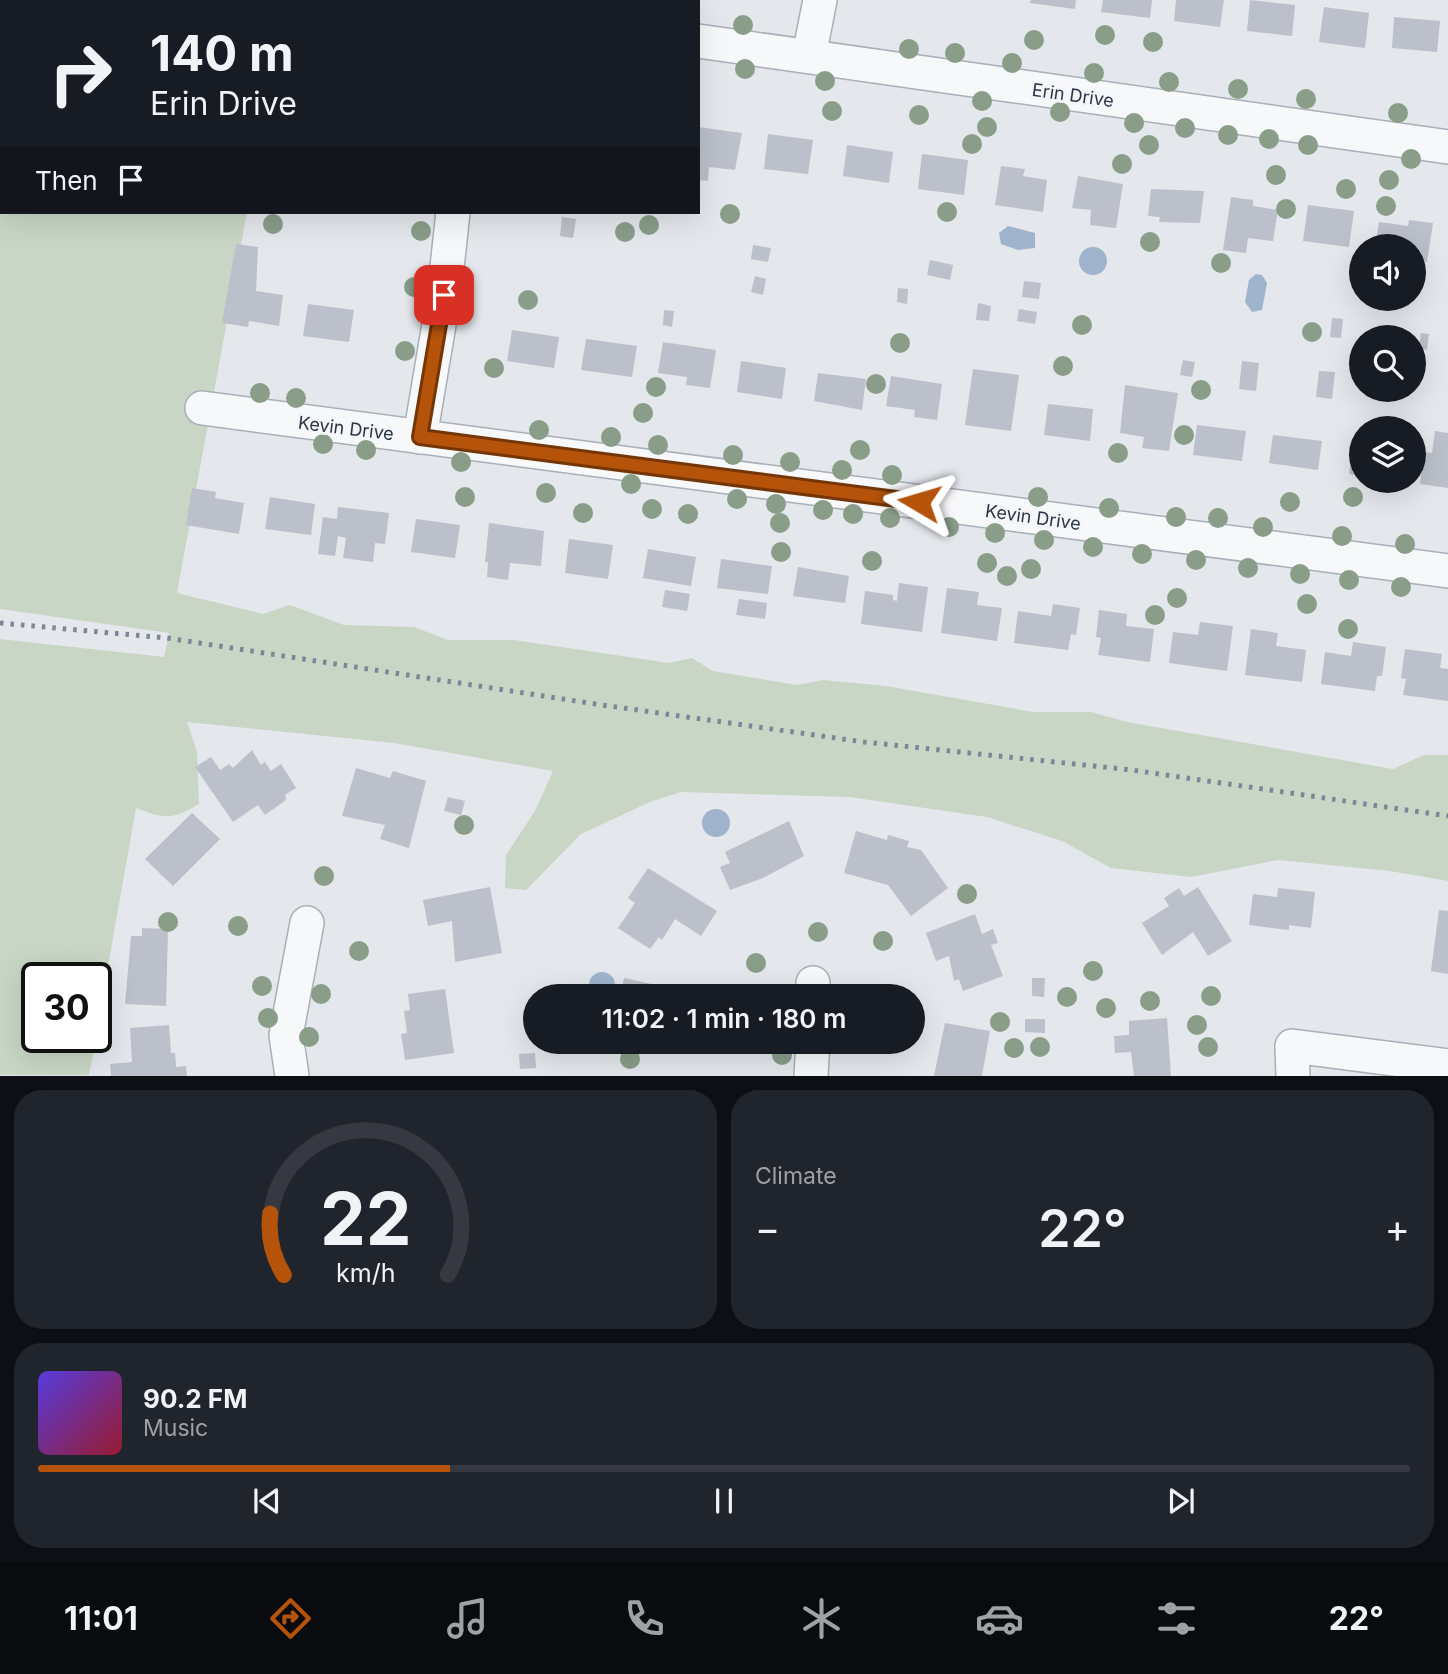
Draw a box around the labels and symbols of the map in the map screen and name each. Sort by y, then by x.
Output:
street label: Erin Drive [1031,79,1115,111]
pin [414,265,474,325]
street label: Kevin Drive [297,412,395,444]
position arrow [882,465,956,539]
street label: Kevin Drive [984,500,1082,534]
speed limit sign: 30 [21,962,112,1053]

